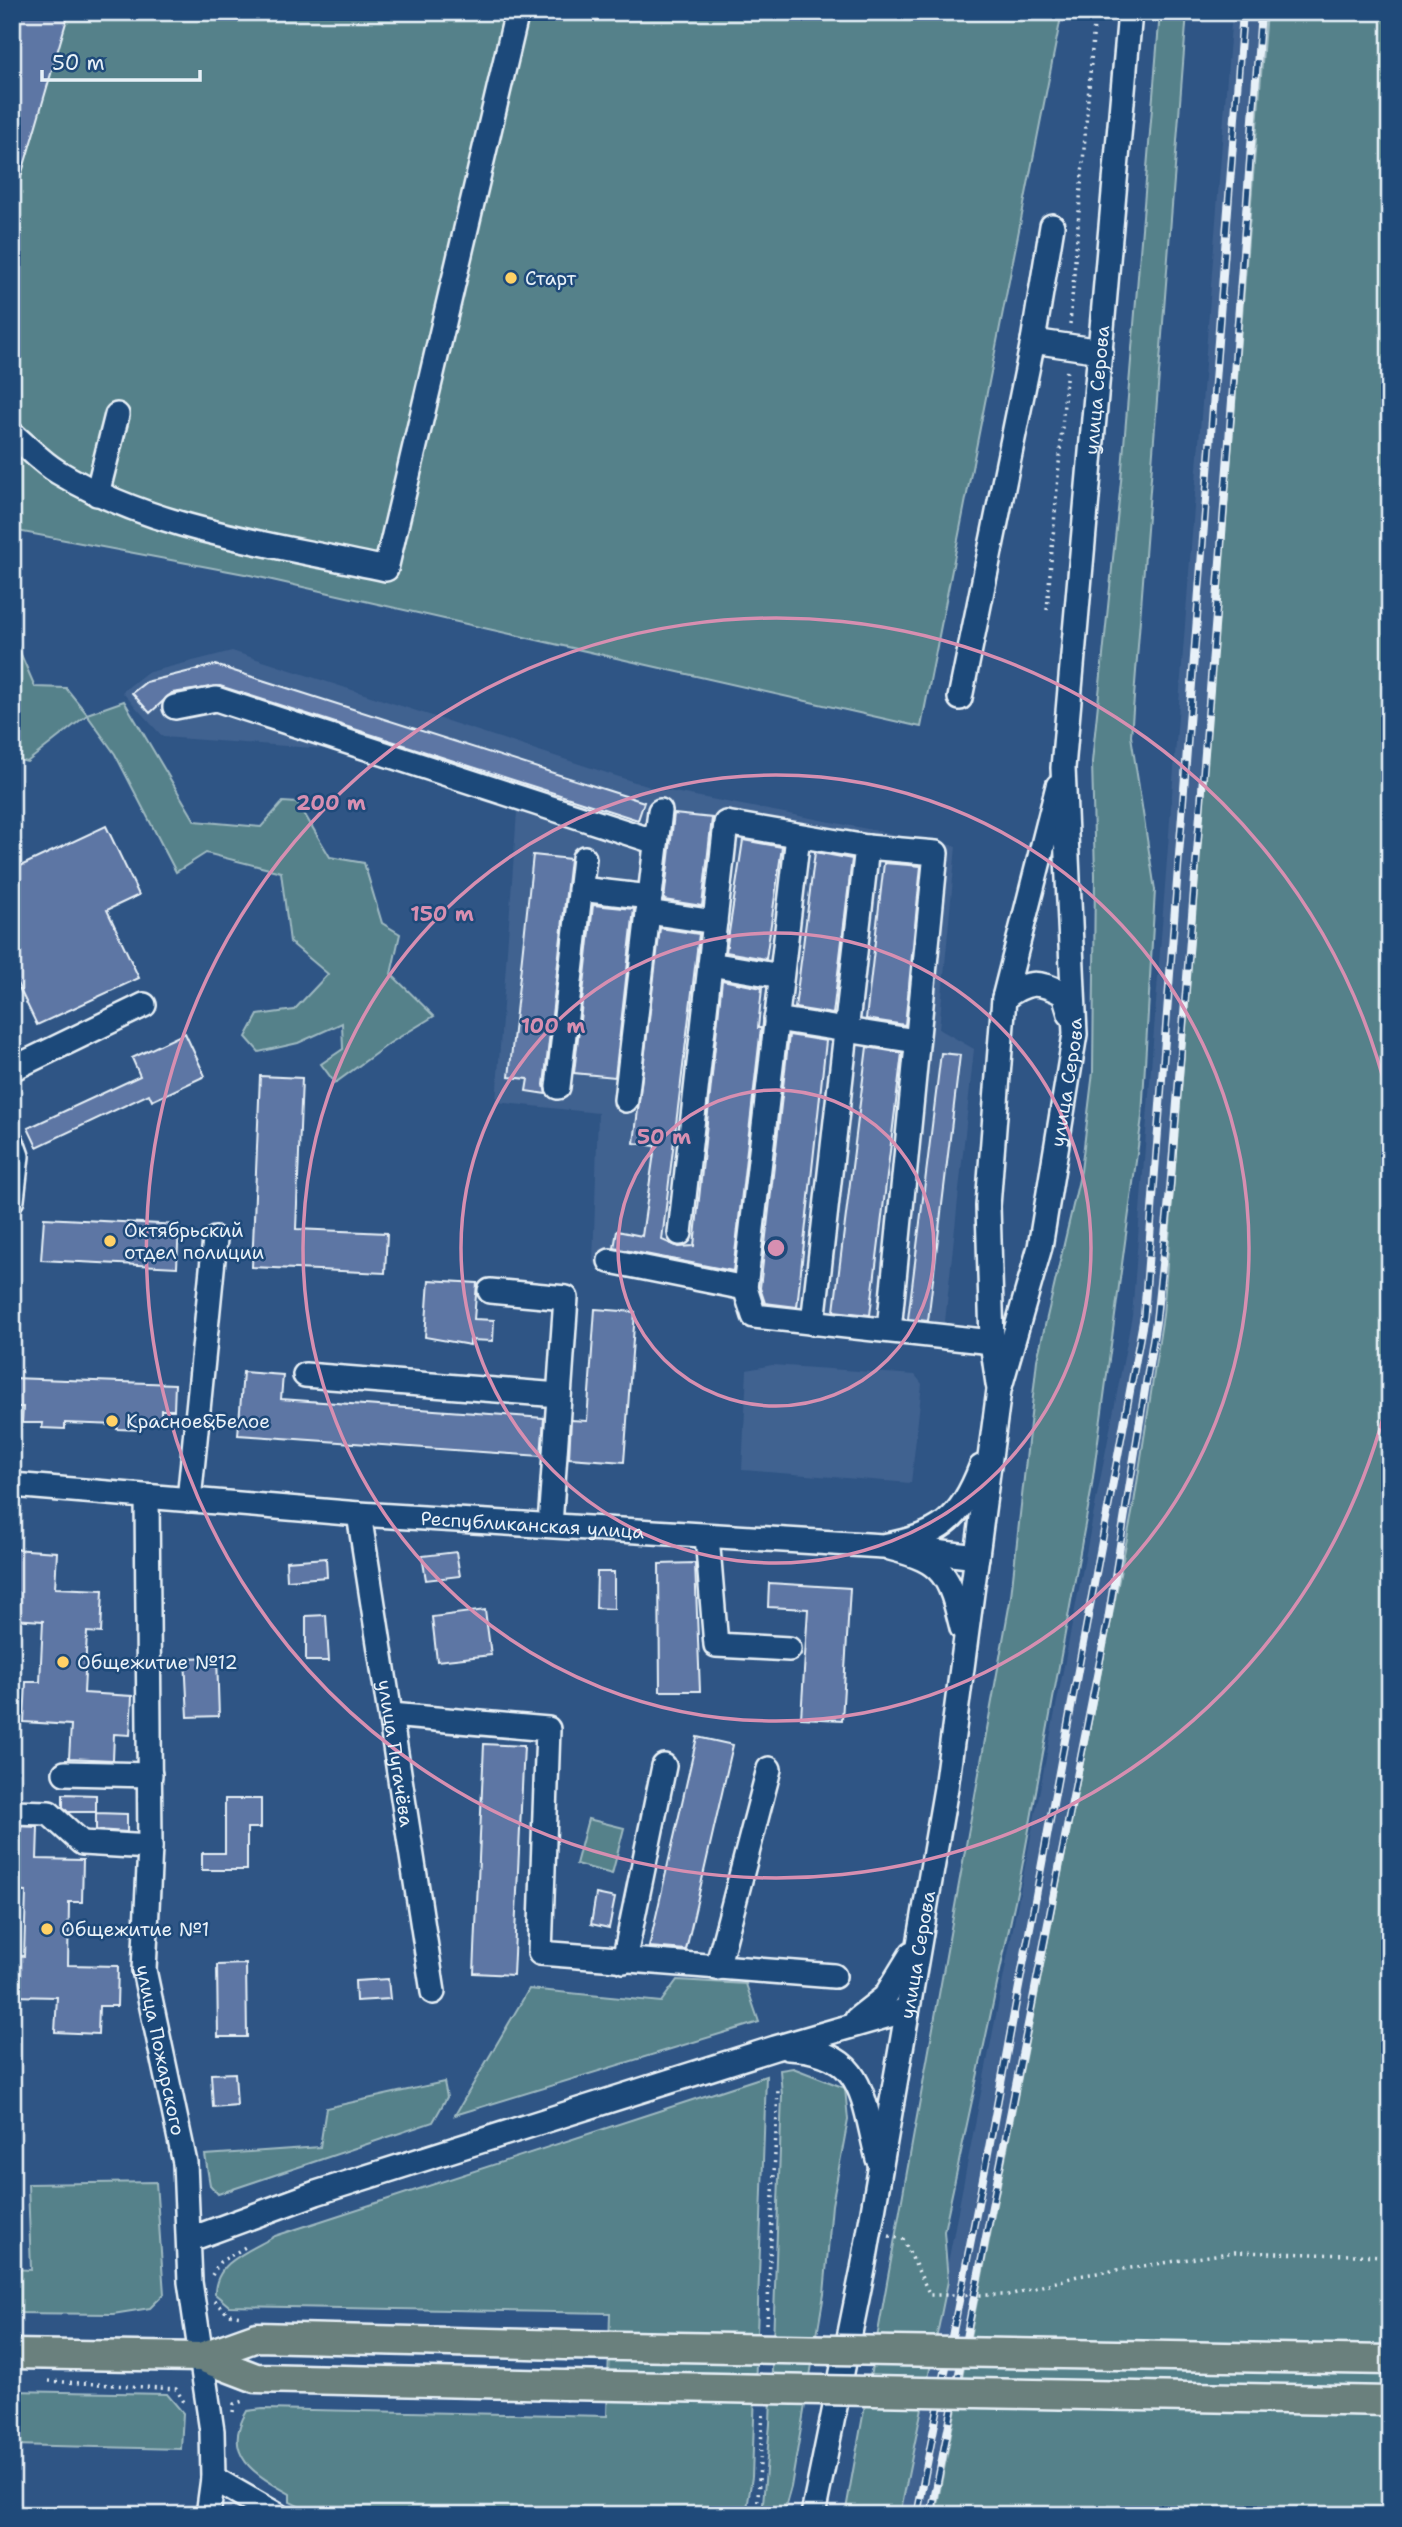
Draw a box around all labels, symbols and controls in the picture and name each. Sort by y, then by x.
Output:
scale bar [42,38,200,82]
text: 50 m [52,49,105,77]
place label: Старт [525,266,576,291]
marker: Старт [503,270,519,286]
street label: улица Серова [1078,324,1115,456]
text: 200 m [296,789,366,817]
text: 150 m [410,900,474,928]
text: 100 m [521,1012,585,1040]
street label: улица Серова [1044,1018,1088,1149]
text: 50 m [637,1123,691,1151]
place label: Октябрьский отдел полиции [124,1218,264,1265]
marker: Октябрьский отдел полиции [102,1233,118,1249]
centre of rings [764,1236,788,1260]
place label: Красное&Белое [126,1409,270,1434]
marker: Красное&Белое [104,1413,120,1429]
street label: Республиканская улица [420,1505,645,1544]
place label: Общежитие №12 [77,1650,238,1675]
marker: Общежитие №12 [55,1654,71,1670]
street label: улица Пугачёва [372,1678,420,1829]
street label: улица Серова [894,1888,941,2021]
place label: Общежитие №1 [61,1917,210,1942]
marker: Общежитие №1 [39,1921,55,1937]
street label: улица Пожарского [131,1963,191,2138]

